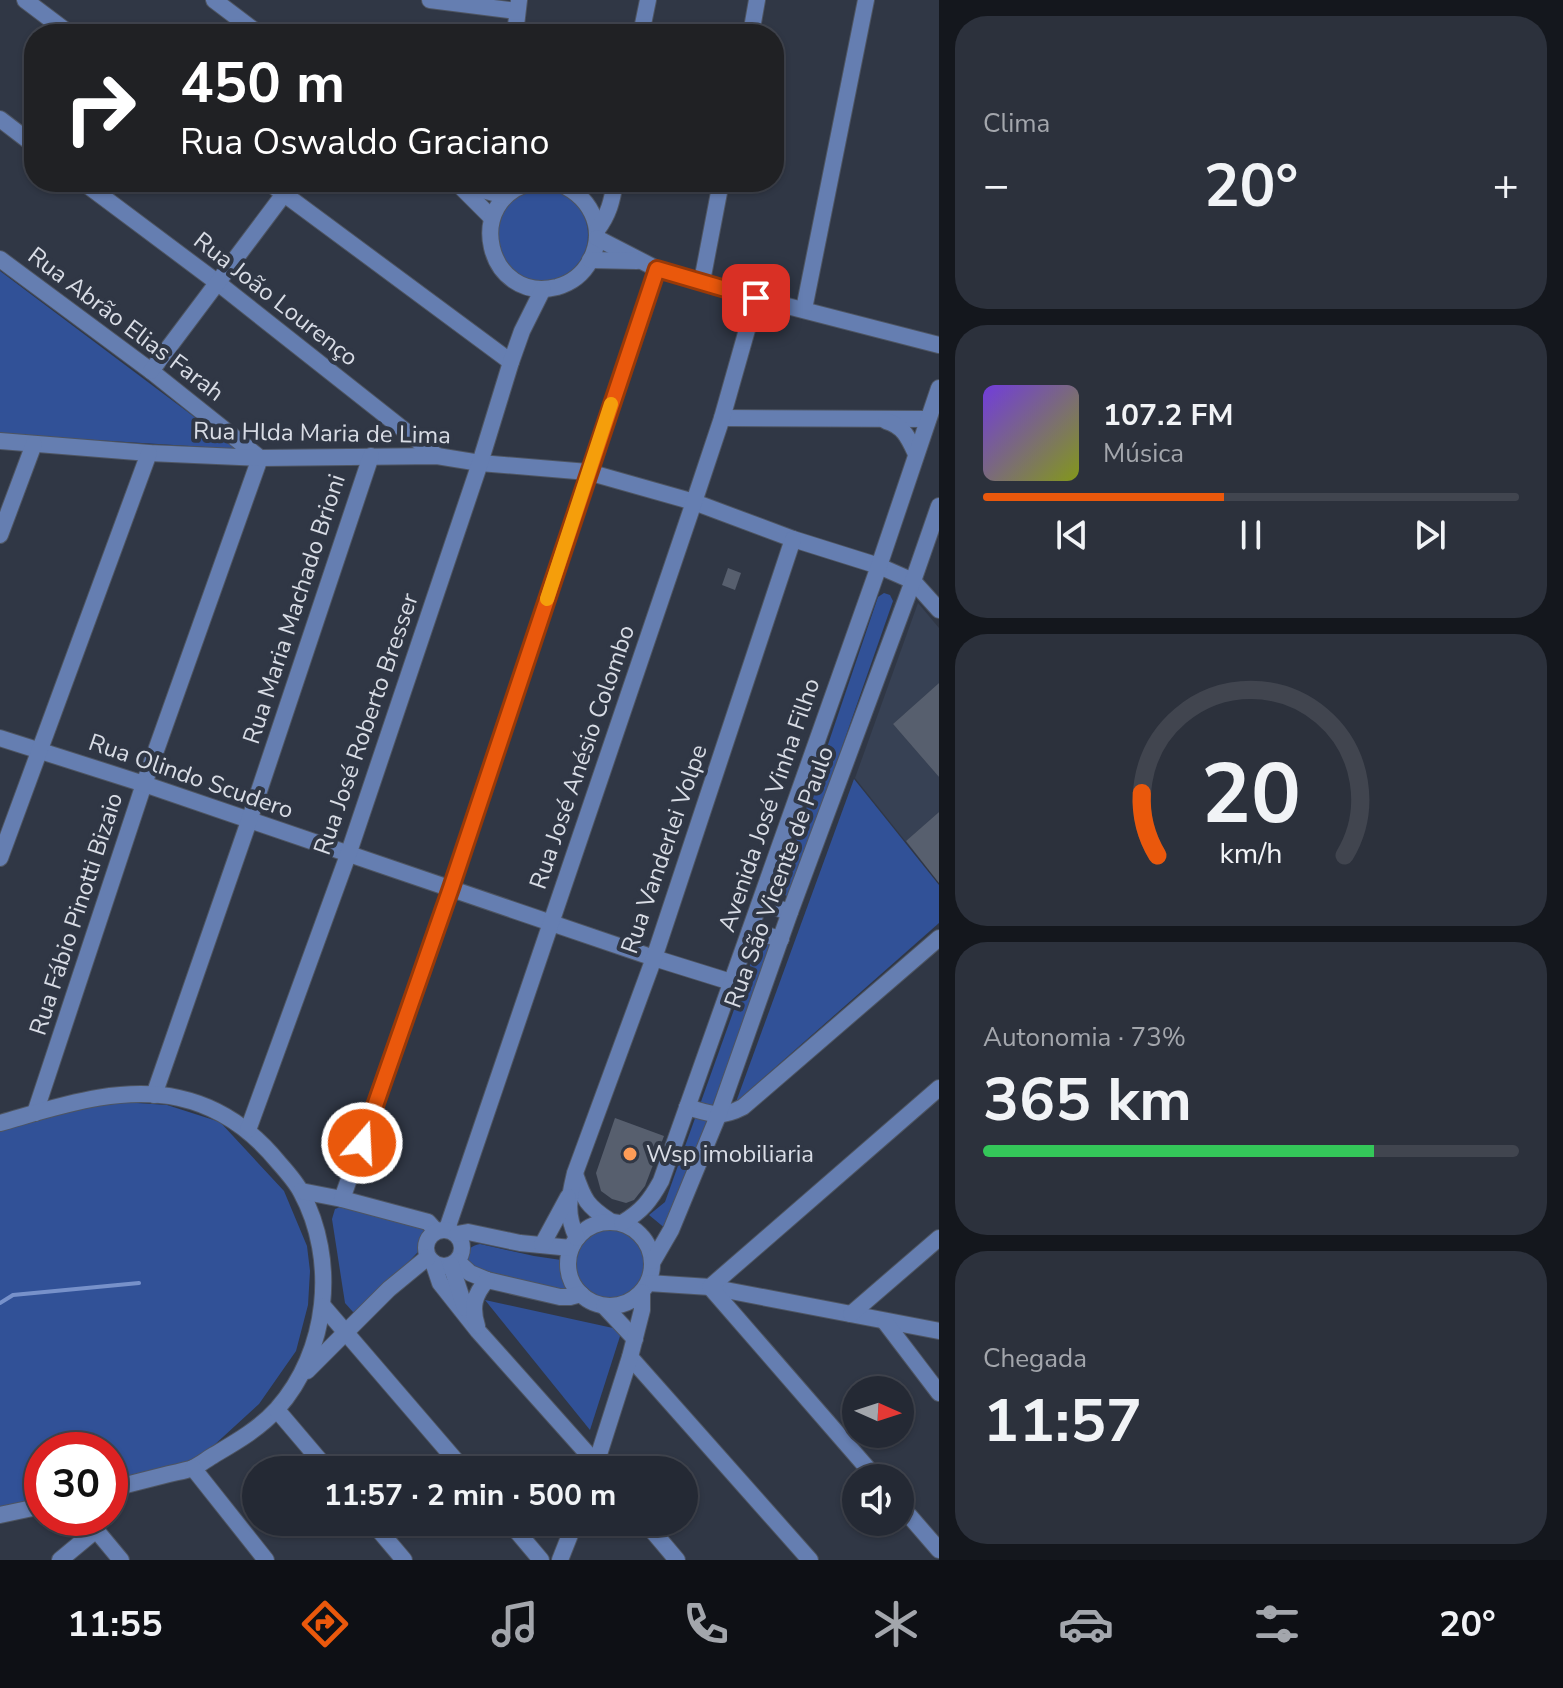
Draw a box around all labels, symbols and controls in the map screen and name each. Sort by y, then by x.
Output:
text: 450 m [180,45,345,122]
icon: right [48,56,152,160]
text: Clima [983,106,1050,141]
text: Rua Oswaldo Graciano [180,118,549,167]
text: 20° [1204,145,1298,227]
text: − [983,156,1009,216]
text: + [1493,156,1519,216]
street label: Rua João Lourenço [187,225,365,373]
street label: Rua Abrão Elias Farah [21,240,231,408]
pin [722,264,790,332]
icon: arrive [734,276,778,320]
text: 107.2 FM [1103,395,1233,436]
street label: Rua Hlda Maria de Lima [193,415,451,451]
text: Música [1103,436,1184,471]
street label: Rua Maria Machado Brioni [235,470,353,748]
icon: previous [1050,513,1094,557]
icon: pause [1229,513,1273,557]
icon: next [1408,513,1452,557]
street label: Rua José Roberto Bresser [306,588,426,859]
street label: Rua José Anésio Colombo [522,621,642,893]
street label: Avenida José Vinha Filho [710,674,828,936]
street label: Rua Olindo Scudero [84,726,298,826]
text: 20 [1201,738,1301,851]
street label: Rua Vanderlei Volpe [613,740,715,958]
street label: Rua São Vicente de Paulo [717,742,841,1012]
street label: Rua Fábio Pinotti Bizaio [22,789,130,1039]
text: km/h [1220,834,1282,873]
text: Autonomia · 73% [983,1020,1186,1055]
text: 365 km [983,1059,1192,1141]
position arrow [320,1101,404,1185]
place label: Wsp imobiliaria [646,1138,814,1170]
marker: Wsp imobiliaria [621,1145,639,1163]
text: Chegada [983,1341,1087,1376]
north arrow [842,1376,914,1448]
map controls [842,1376,914,1536]
text: 11:57 [983,1380,1142,1462]
speed limit sign: 30 [24,1432,128,1536]
button: sound [842,1464,914,1536]
text: 11:57 · 2 min · 500 m [324,1475,616,1516]
icon: directions [297,1596,353,1652]
icon: music [487,1596,543,1652]
icon: phone [678,1596,734,1652]
icon: climate [868,1596,924,1652]
icon: car [1058,1596,1114,1652]
icon: filters [1249,1596,1305,1652]
text: 11:55 [67,1600,163,1649]
text: 20° [1439,1600,1496,1649]

